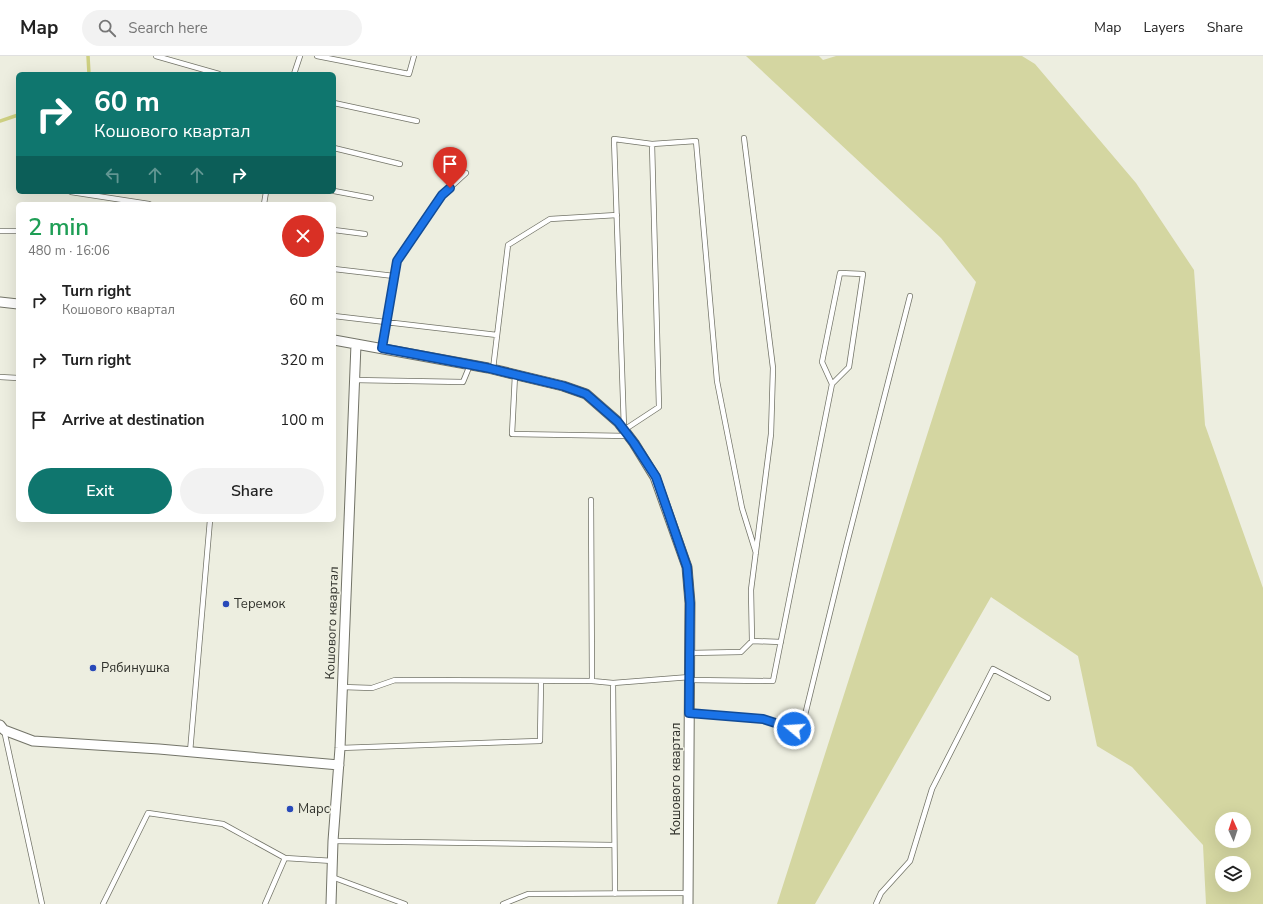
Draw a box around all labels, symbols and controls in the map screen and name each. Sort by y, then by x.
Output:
search box [82,10,362,46]
text: Map [20,15,58,41]
icon: search [96,17,118,39]
text: Search here [128,18,208,38]
text: Map [1094,18,1121,37]
text: Layers [1143,18,1185,37]
text: Share [1207,18,1243,37]
text: 60 m [94,83,160,121]
icon: right [28,88,80,140]
text: Кошового квартал [94,119,251,143]
pin [433,147,467,188]
icon: arrive [439,153,461,175]
icon: left [102,164,124,186]
icon: ahead [144,164,166,186]
icon: ahead [186,164,208,186]
icon: right [228,164,250,186]
text: 2 min [28,211,89,243]
button: close [282,215,324,257]
text: 480 m · 16:06 [28,242,110,260]
text: Turn right [62,281,131,301]
icon: right [28,289,50,311]
text: 60 m [289,290,324,310]
text: Кошового квартал [62,301,175,319]
icon: right [28,349,50,371]
text: Turn right [62,350,131,370]
text: 320 m [280,350,324,370]
icon: arrive [28,409,50,431]
text: Arrive at destination [62,410,205,430]
text: 100 m [280,410,324,430]
button: Exit [28,468,172,514]
button: Share [180,468,324,514]
street label: Кошового квартал [321,566,343,680]
place label: Теремок [234,595,286,613]
marker: Теремок [221,599,231,609]
place label: Рябинушка [101,659,170,677]
marker: Рябинушка [88,663,98,673]
position arrow [773,708,815,750]
street label: Кошового квартал [667,722,685,836]
place label: Марс [298,800,330,818]
marker: Марс [285,804,295,814]
north arrow [1215,812,1251,848]
map controls [1215,812,1251,892]
button: layers [1215,856,1251,892]

